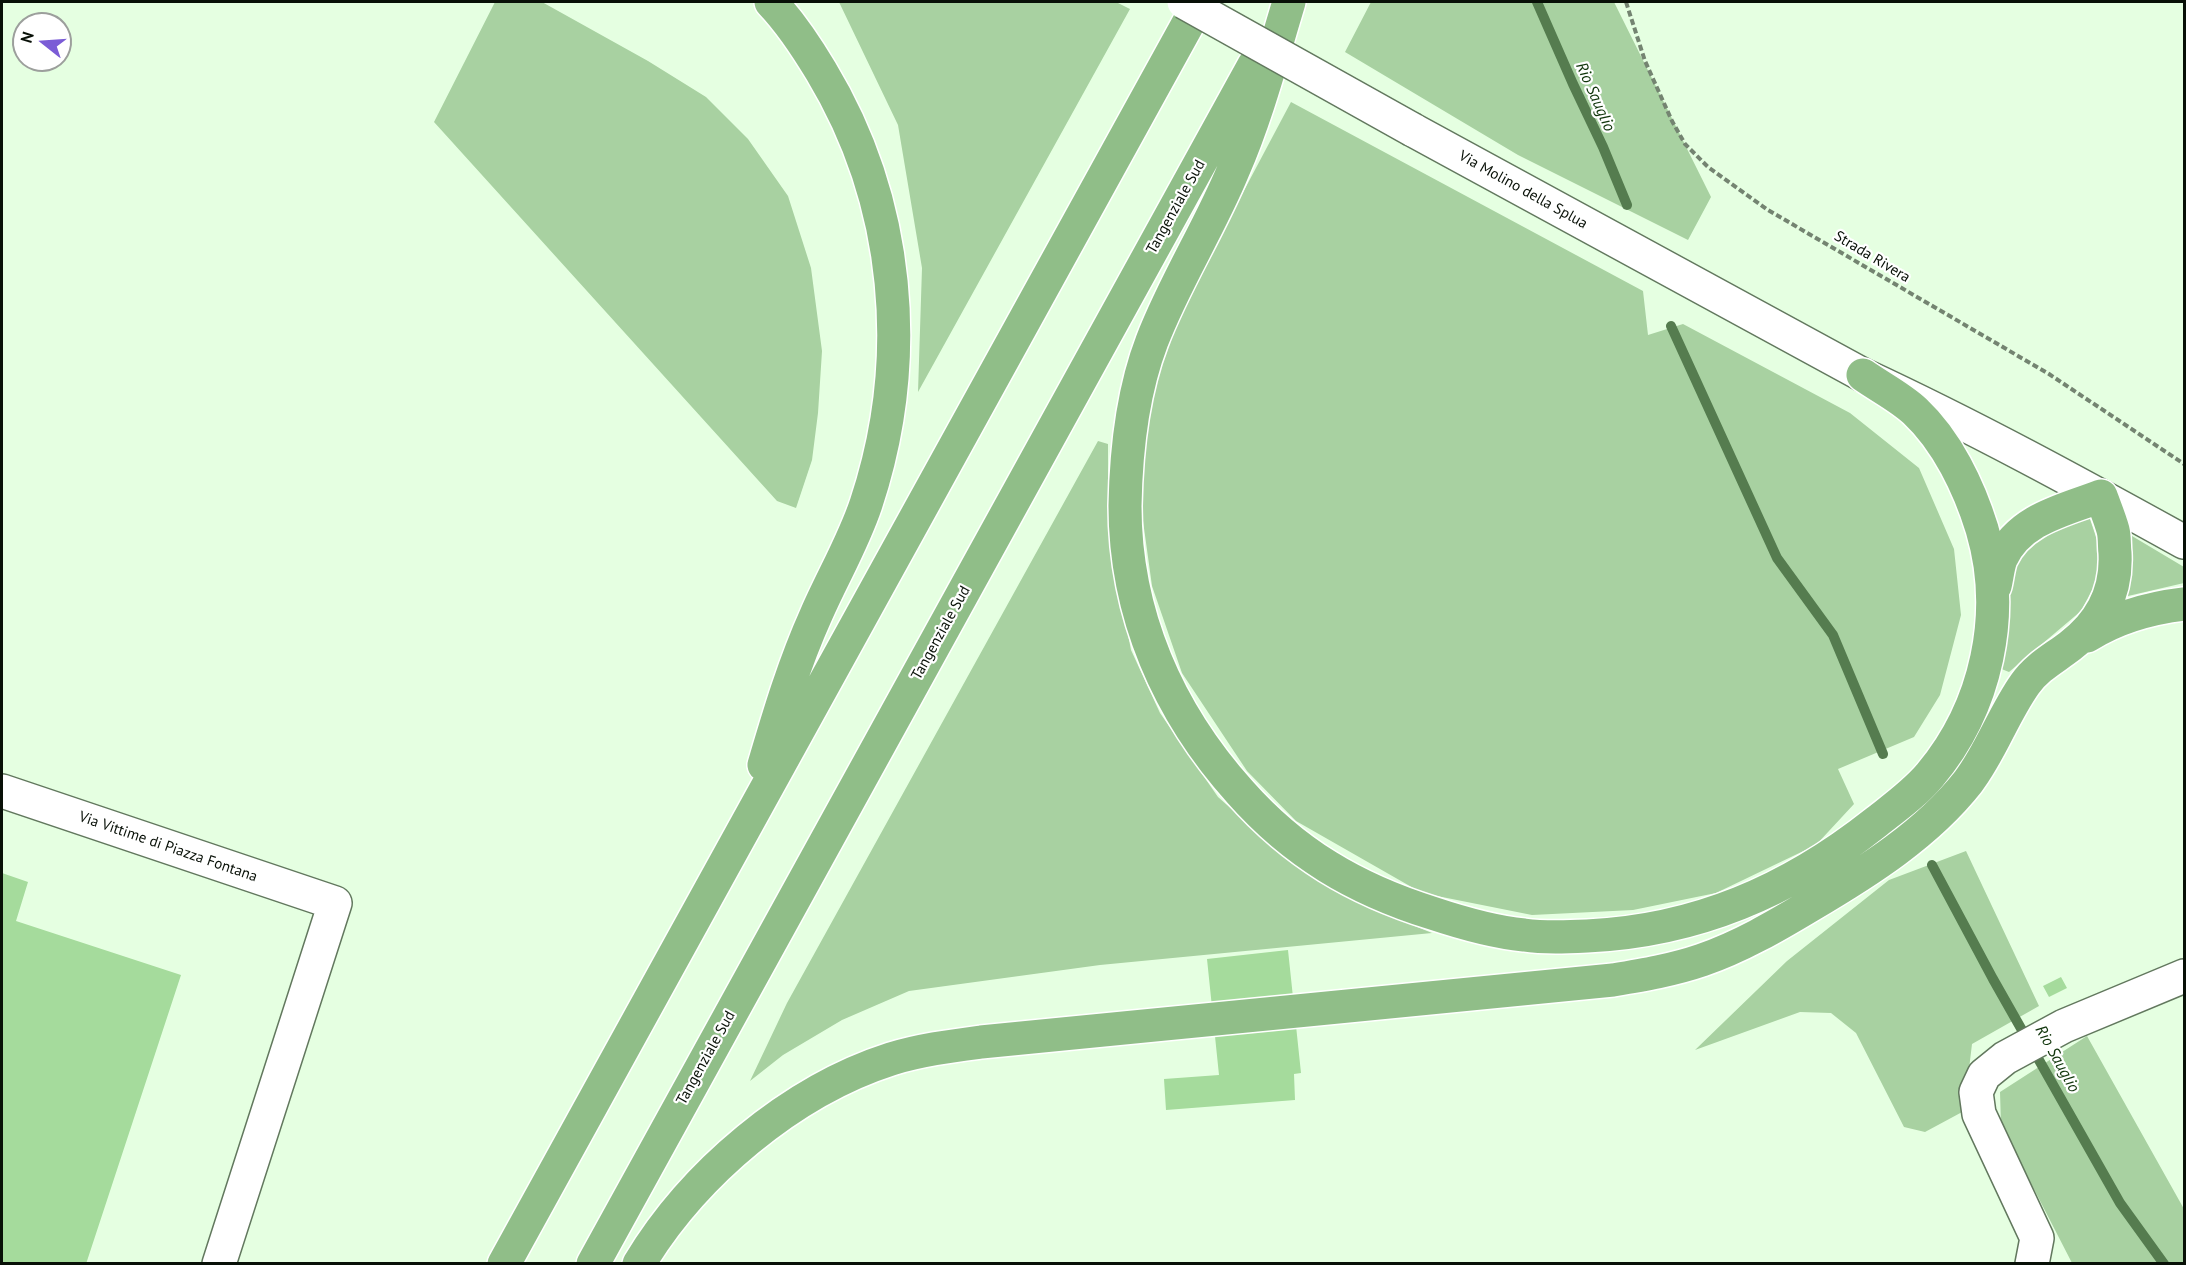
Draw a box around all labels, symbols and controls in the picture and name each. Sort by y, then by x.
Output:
north arrow [12,12,72,72]
text: N [16,29,38,45]
water label: Rio Sauglio [1571,59,1619,135]
street label: Via Molino della Splua [1455,147,1591,233]
street label: Tangenziale Sud [1143,157,1209,257]
street label: Strada Rivera [1831,227,1913,287]
street label: Tangenziale Sud [908,583,974,683]
street label: Via Vittime di Piazza Fontana [76,808,260,886]
street label: Tangenziale Sud [673,1008,739,1108]
water label: Rio Sauglio [2031,1022,2083,1096]

